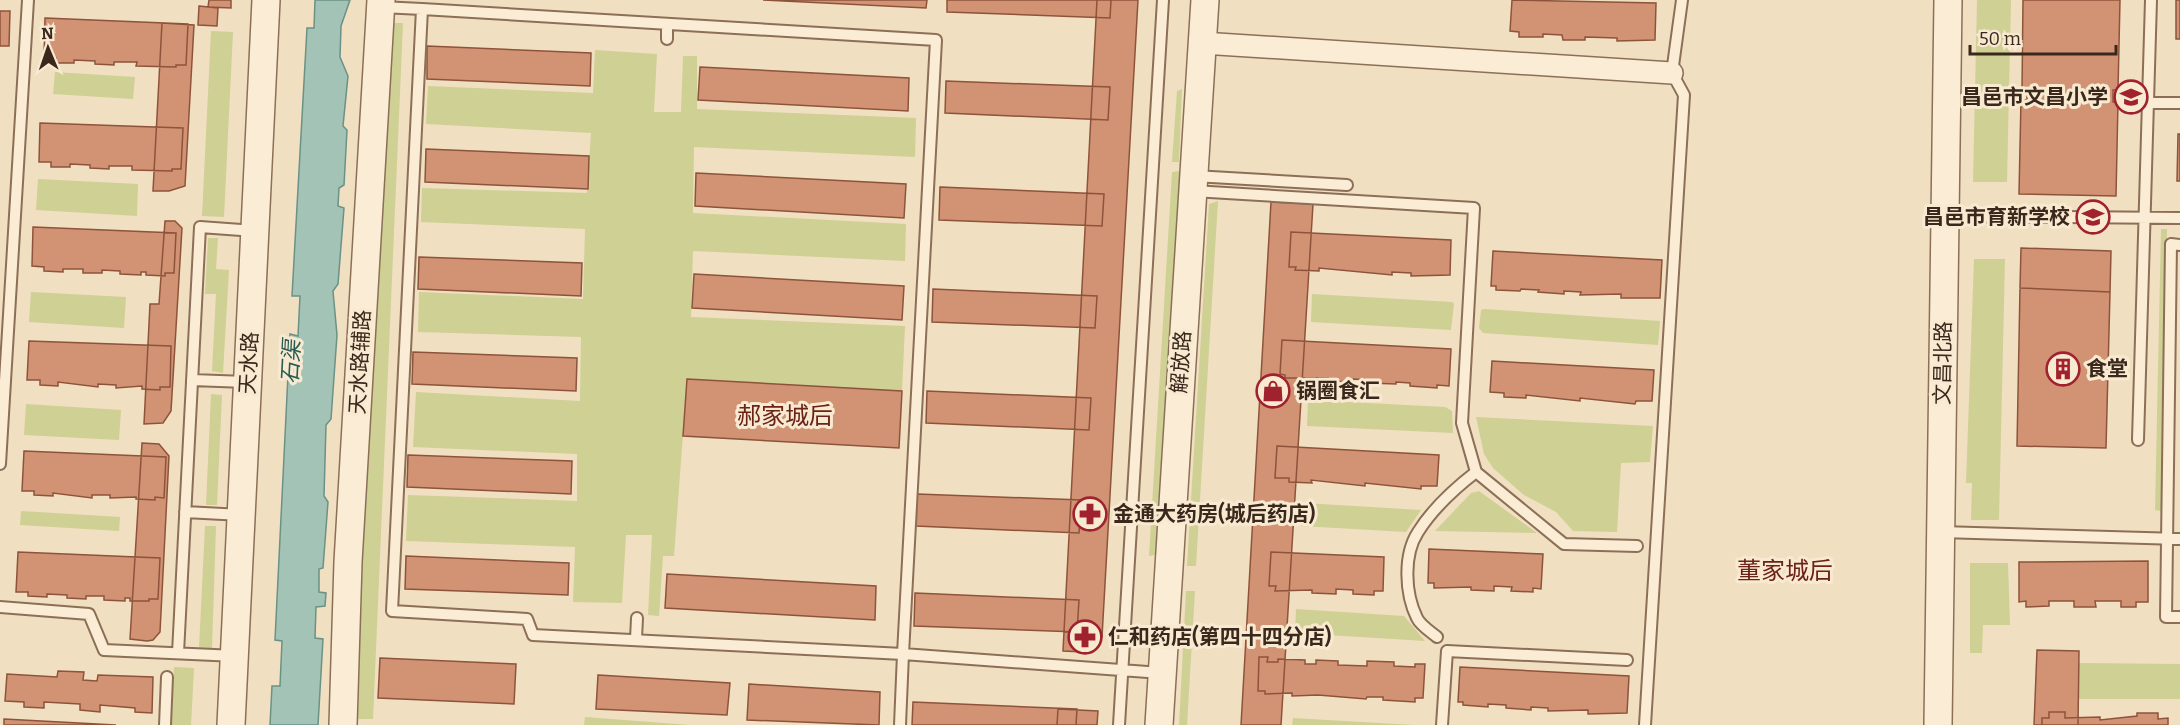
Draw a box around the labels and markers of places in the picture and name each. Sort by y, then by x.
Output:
school or university icon: 昌邑市文昌小学 [2113,79,2149,115]
place label: 昌邑市文昌小学 [1961,84,2108,110]
school or university icon: 昌邑市育新学校 [2075,199,2111,235]
place label: 昌邑市育新学校 [1923,204,2070,230]
building icon: 食堂 [2045,351,2081,387]
place label: 食堂 [2086,356,2128,382]
shop icon: 锅圈食汇 [1255,373,1291,409]
place label: 锅圈食汇 [1296,378,1380,404]
pharmacy icon: 金通大药房(城后药店) [1072,496,1108,532]
place label: 金通大药房(城后药店) [1113,501,1315,527]
pharmacy icon: 仁和药店(第四十四分店) [1067,619,1103,655]
place label: 仁和药店(第四十四分店) [1108,624,1331,650]

